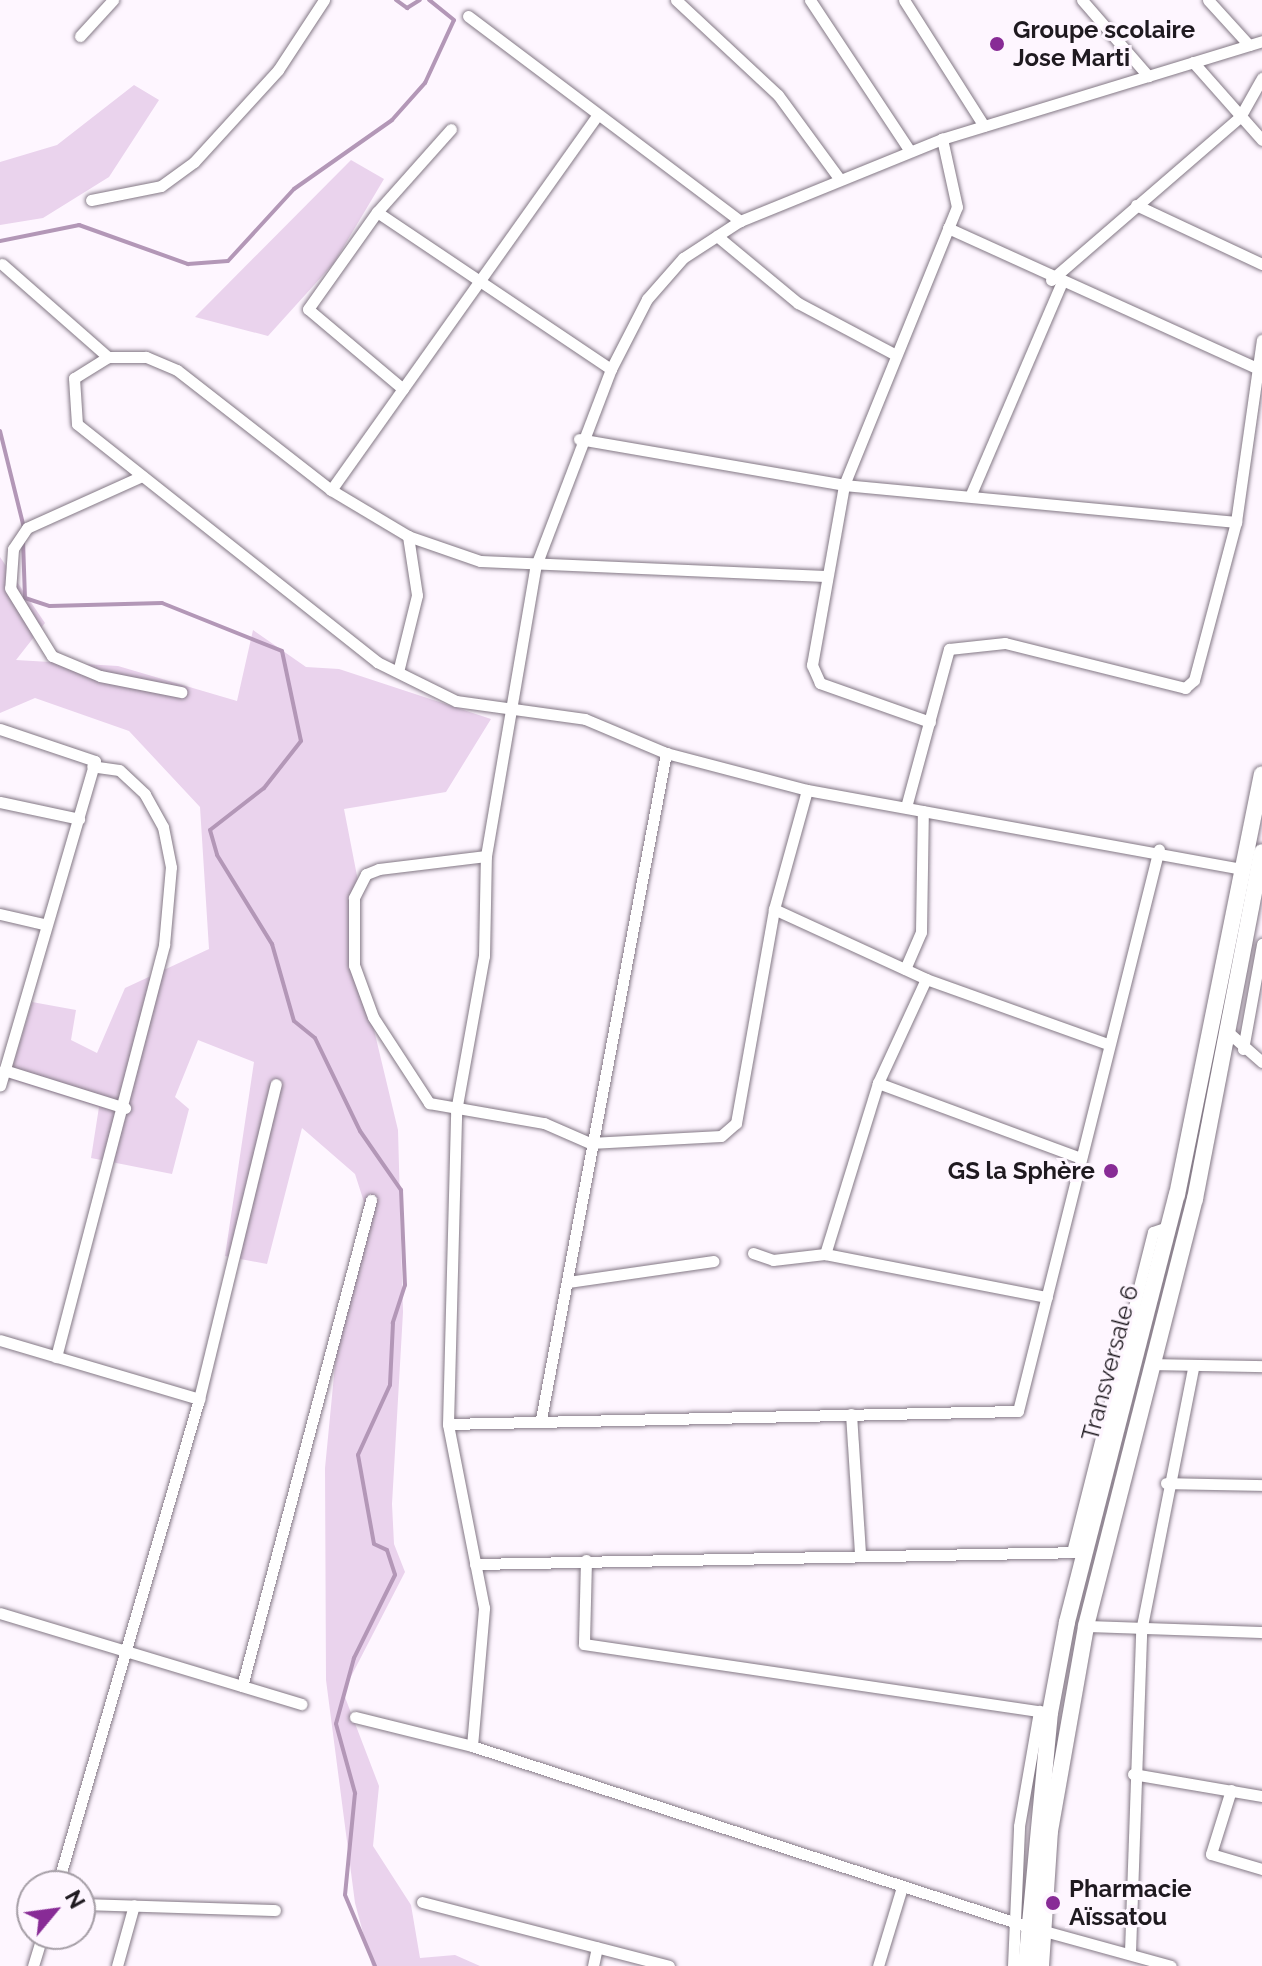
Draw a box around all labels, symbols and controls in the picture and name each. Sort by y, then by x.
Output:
place label: Groupe scolaire Jose Marti [1013,16,1195,72]
marker: Groupe scolaire Jose Marti [988,35,1006,53]
place label: GS la Sphère [948,1157,1095,1185]
marker: GS la Sphère [1102,1162,1120,1180]
street label: Transversale 6 [1075,1282,1145,1444]
north arrow [16,1870,96,1950]
place label: Pharmacie Aïssatou [1069,1875,1192,1931]
text: N [60,1886,91,1913]
marker: Pharmacie Aïssatou [1044,1894,1062,1912]

